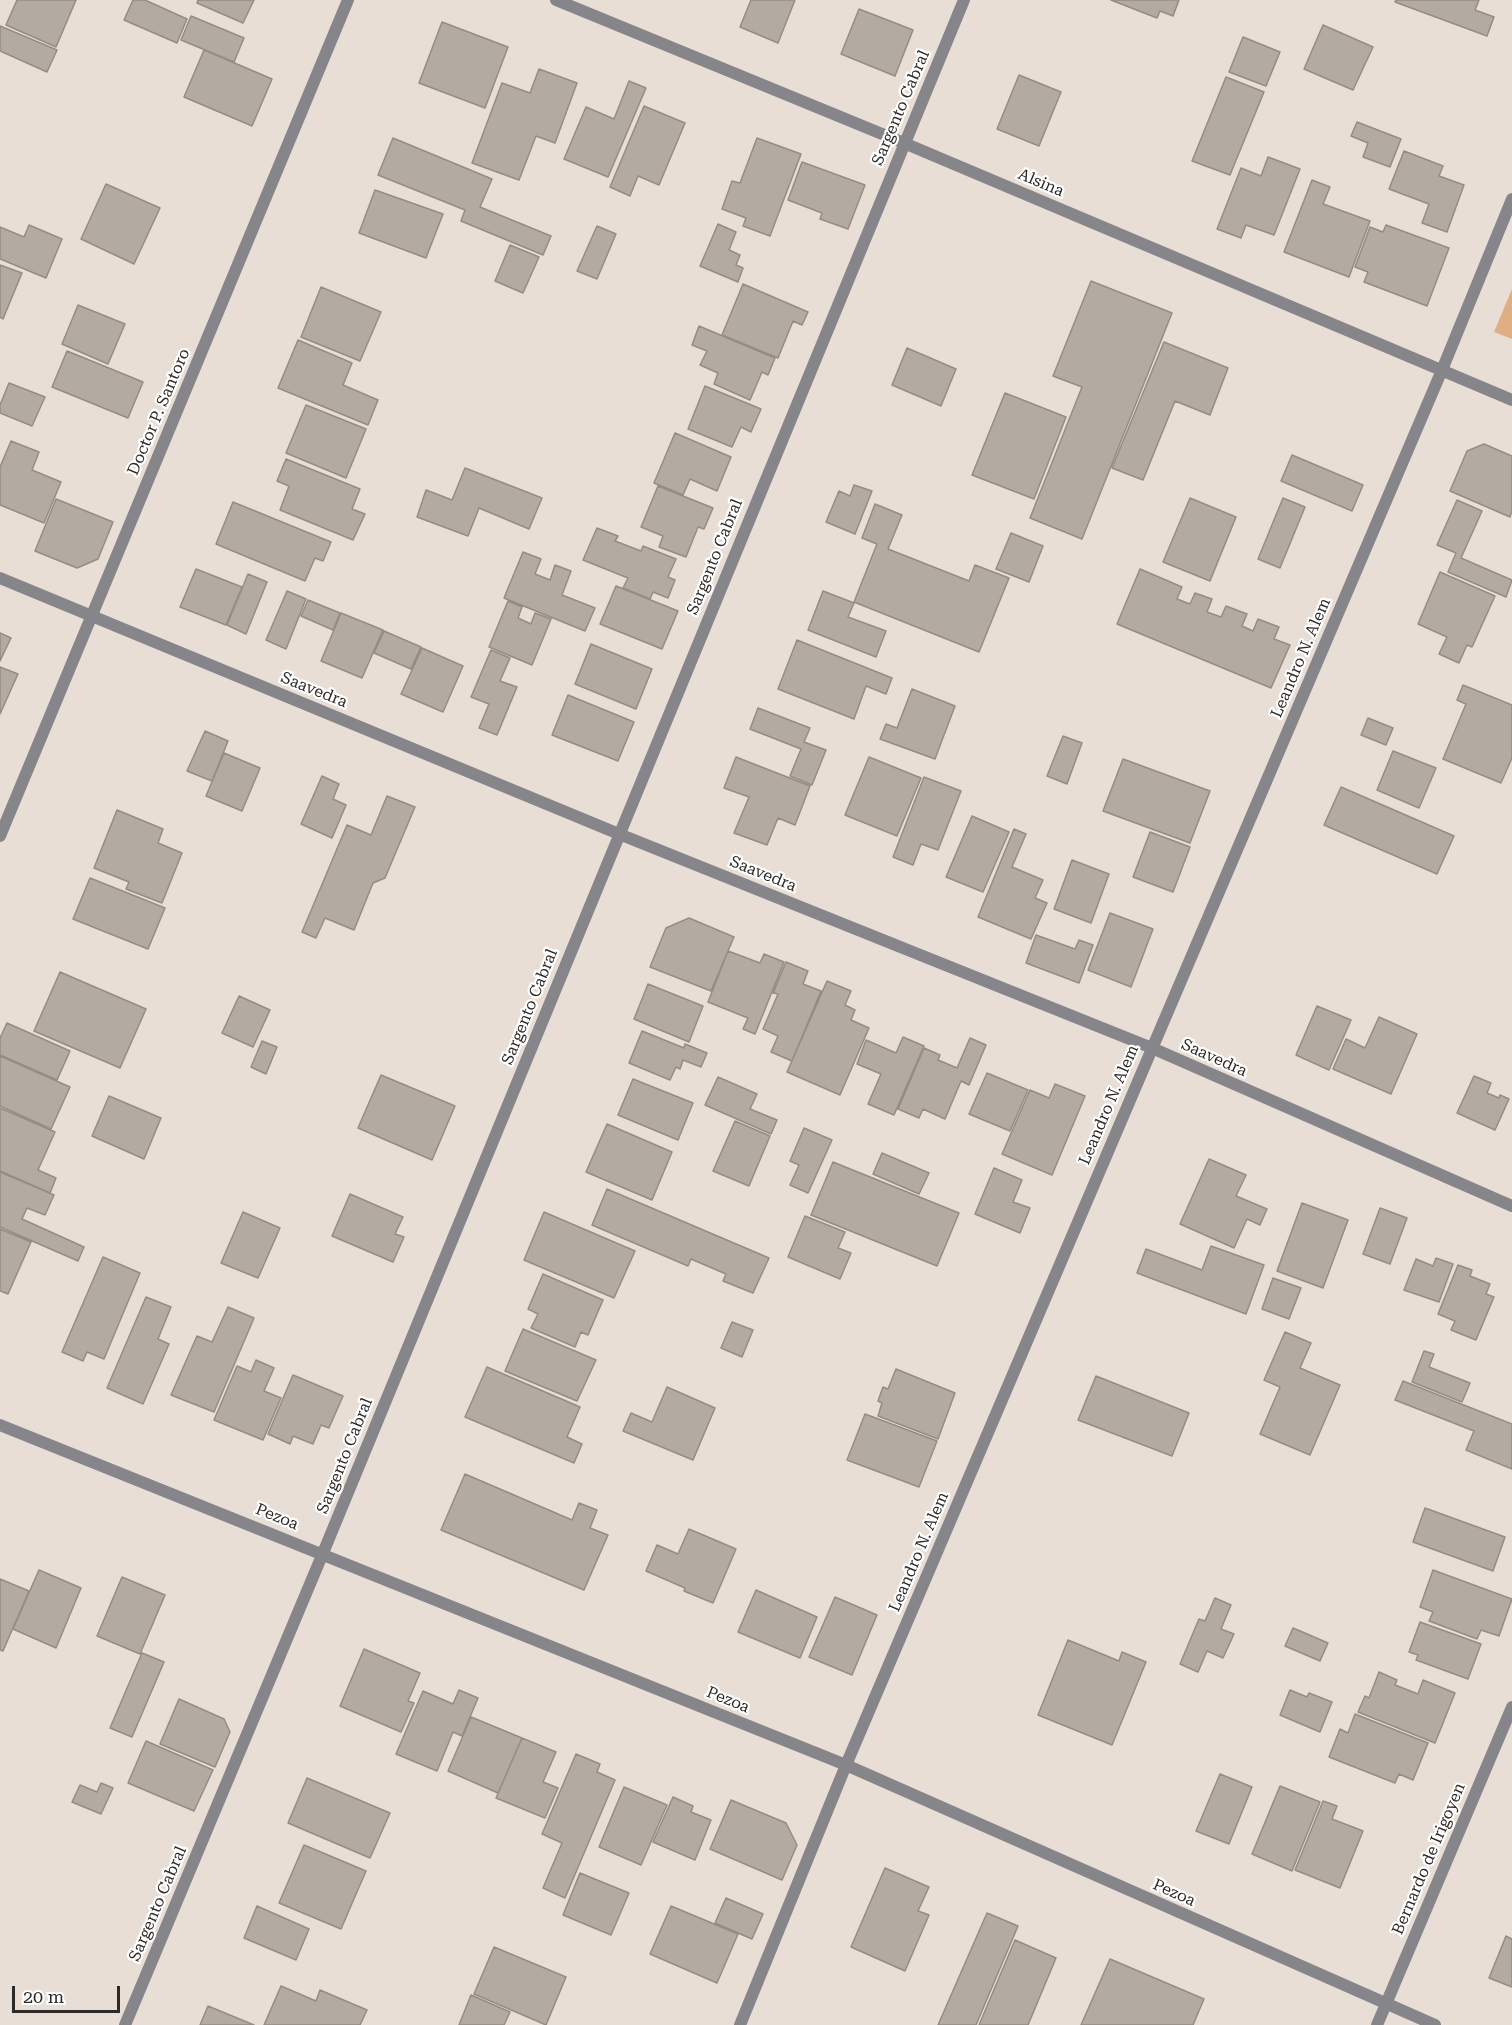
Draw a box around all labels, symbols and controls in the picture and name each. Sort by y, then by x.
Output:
street label: Sargento Cabral [868,48,934,168]
street label: Alsina [1015,165,1067,201]
street label: Doctor P. Santoro [124,346,194,478]
street label: Sargento Cabral [683,496,747,618]
street label: Leandro N. Alem [1267,595,1335,721]
street label: Saavedra [278,668,350,712]
street label: Saavedra [727,852,799,896]
street label: Sargento Cabral [498,946,562,1068]
street label: Saavedra [1178,1035,1250,1081]
street label: Leandro N. Alem [1075,1042,1143,1168]
street label: Sargento Cabral [313,1395,377,1517]
street label: Leandro N. Alem [885,1489,953,1615]
street label: Pezoa [253,1500,301,1534]
street label: Pezoa [704,1683,752,1717]
street label: Bernardo de Irigoyen [1388,1780,1470,1938]
street label: Sargento Cabral [125,1844,191,1964]
street label: Pezoa [1150,1875,1198,1911]
scale bar [15,1974,123,2012]
text: 20 m [23,1986,64,2007]

